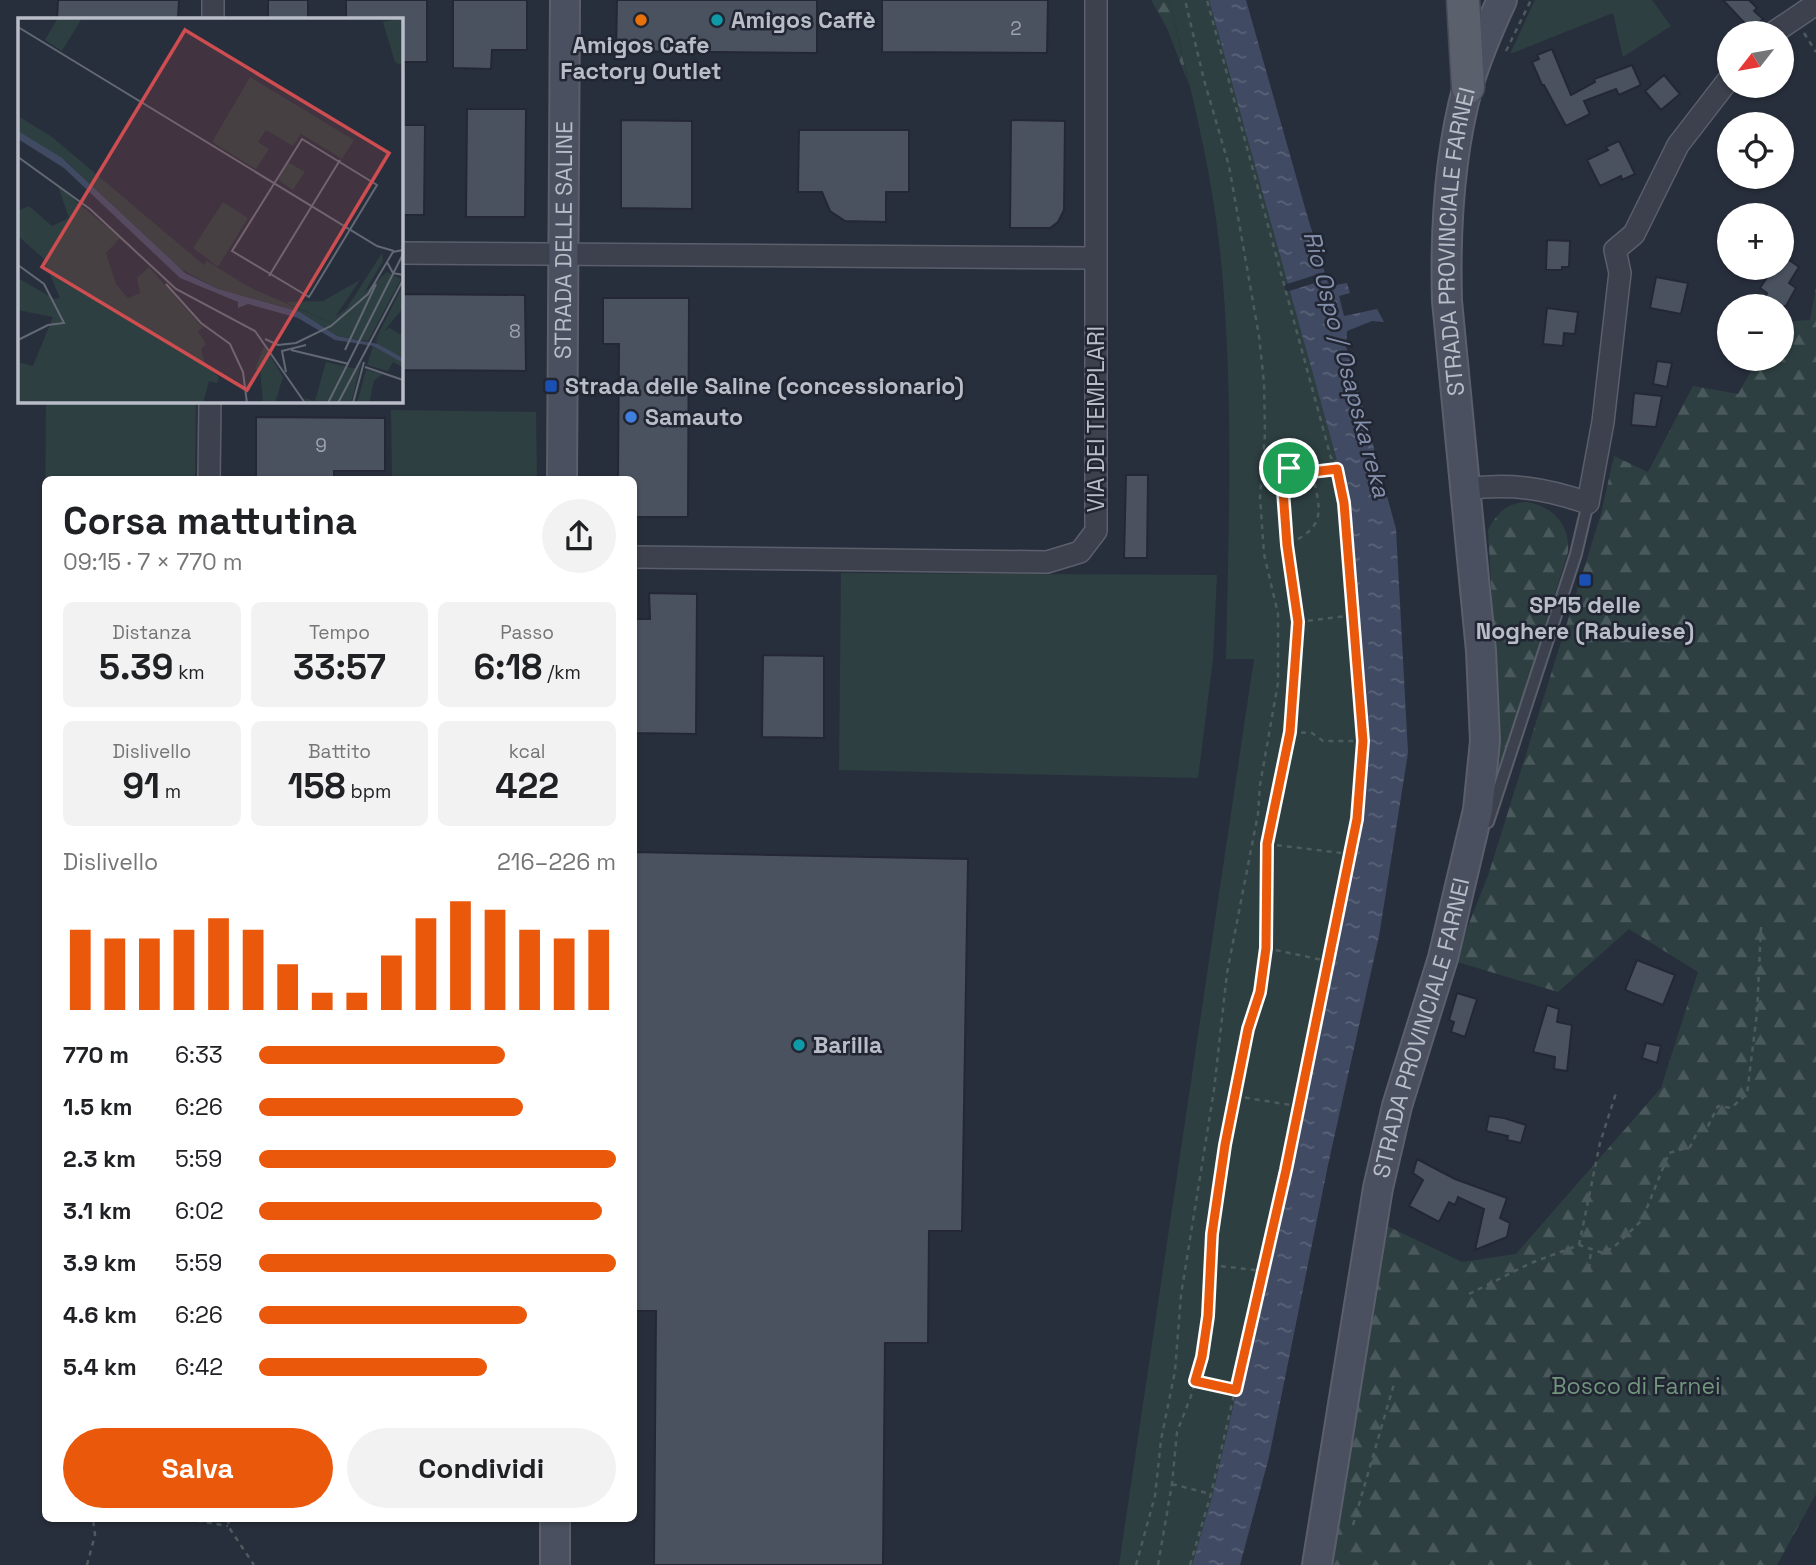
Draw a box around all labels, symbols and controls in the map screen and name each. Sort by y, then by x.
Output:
place label: Amigos Caffè [731,5,876,35]
marker: Amigos Cafe Factory Outlet [633,12,649,28]
marker: Amigos Caffè [709,12,725,28]
house number: 2 [1010,16,1022,41]
inset map [18,18,402,402]
north arrow [1717,21,1794,98]
map controls [1717,21,1794,371]
place label: Amigos Cafe Factory Outlet [560,30,722,86]
street label: STRADA PROVINCIALE FARNEI [1432,84,1482,397]
button: locate [1717,112,1794,189]
street label: STRADA DELLE SALINE [548,121,579,359]
button: + [1717,203,1794,280]
water label: Rio Ospo / Osapska reka [1296,227,1398,501]
button: − [1717,294,1794,371]
house number: 8 [509,319,521,344]
street label: VIA DEI TEMPLARI [1081,326,1111,512]
place label: Strada delle Saline (concessionario) [565,371,964,401]
marker: Strada delle Saline (concessionario) [543,378,559,394]
place label: Samauto [645,402,743,432]
marker: Samauto [623,409,639,425]
house number: 9 [315,433,327,458]
pin [1259,438,1319,498]
icon: arrive [1270,449,1308,487]
text: Corsa mattutina [63,497,357,545]
button: share [542,499,616,573]
text: 09:15 · 7 × 770 m [63,547,242,577]
marker: SP15 delle Noghere (Rabuiese) [1577,572,1593,588]
place label: SP15 delle Noghere (Rabuiese) [1476,590,1694,646]
text: Distanza [112,620,191,645]
text: Tempo [309,620,370,645]
text: Passo [500,620,554,645]
text: 5.39 [99,645,173,689]
text: 33:57 [293,645,386,689]
text: 6:18 [473,645,542,689]
text: km [173,660,205,685]
text: /km [542,660,581,685]
text: Dislivello [112,739,191,764]
text: Battito [308,739,371,764]
text: kcal [509,739,546,764]
text: 91 [122,764,160,808]
text: 158 [288,764,346,808]
text: 422 [495,764,559,808]
text: m [160,779,181,804]
text: bpm [346,779,391,804]
text: Dislivello [63,847,158,877]
text: 216–226 m [497,847,616,877]
street label: STRADA PROVINCIALE FARNEI [1366,875,1476,1181]
place label: Barilla [813,1030,882,1060]
marker: Barilla [791,1037,807,1053]
text: 770 m [63,1040,129,1070]
text: 6:33 [175,1040,223,1070]
text: 1.5 km [63,1092,133,1122]
text: 6:26 [175,1092,223,1122]
text: 2.3 km [63,1144,136,1174]
text: 5:59 [175,1144,222,1174]
text: 3.1 km [63,1196,132,1226]
text: 6:02 [175,1196,224,1226]
text: 3.9 km [63,1248,136,1278]
text: 5:59 [175,1248,222,1278]
text: 4.6 km [63,1300,137,1330]
text: 6:26 [175,1300,223,1330]
text: 5.4 km [63,1352,137,1382]
text: 6:42 [175,1352,223,1382]
park label: Bosco di Farnei [1551,1371,1721,1401]
button: Salva [63,1428,333,1508]
button: Condividi [347,1428,616,1508]

